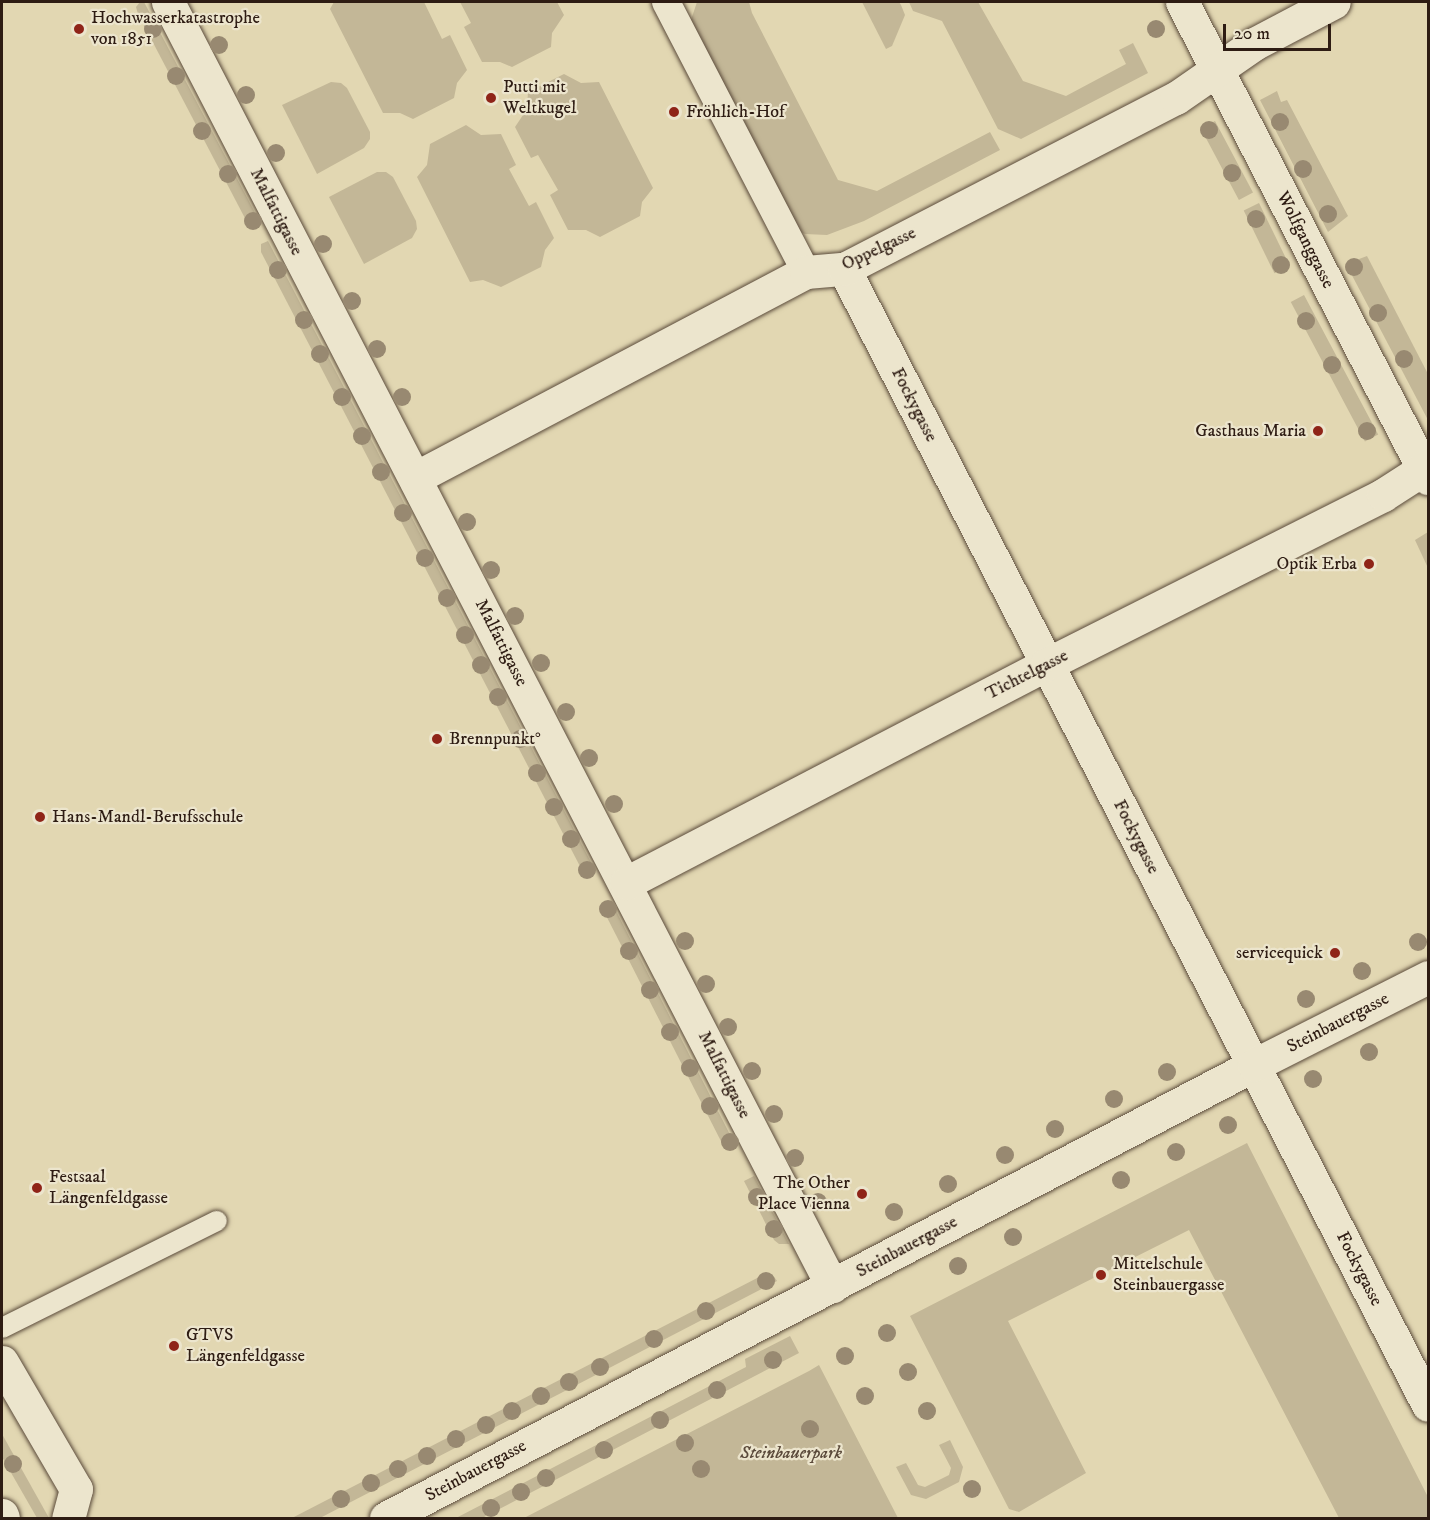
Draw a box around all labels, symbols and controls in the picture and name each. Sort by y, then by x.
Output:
place label: Hochwasserkatastrophe von 1851 [91,8,260,50]
scale bar [1226,12,1334,50]
marker: Hochwasserkatastrophe von 1851 [72,22,86,36]
text: 20 m [1234,23,1270,45]
place label: Putti mit Weltkugel [503,77,576,119]
marker: Putti mit Weltkugel [484,91,498,105]
place label: Fröhlich-Hof [686,101,785,123]
marker: Fröhlich-Hof [667,105,681,119]
street label: Malfattigasse [245,165,307,259]
street label: Wolfganggasse [1271,188,1339,292]
street label: Oppelgasse [838,222,920,276]
street label: Fockygasse [886,364,942,446]
place label: Gasthaus Maria [1195,420,1306,442]
marker: Gasthaus Maria [1311,424,1325,438]
place label: Optik Erba [1277,553,1357,575]
marker: Optik Erba [1362,557,1376,571]
street label: Malfattigasse [470,596,532,690]
street label: Tichtelgasse [982,645,1072,705]
place label: Brennpunkt° [449,728,541,750]
marker: Brennpunkt° [430,732,444,746]
street label: Fockygasse [1108,796,1164,878]
place label: Hans-Mandl-Berufsschule [52,806,243,828]
marker: Hans-Mandl-Berufsschule [33,810,47,824]
place label: servicequick [1236,942,1323,964]
marker: servicequick [1328,946,1342,960]
street label: Steinbauergasse [1283,988,1393,1058]
street label: Malfattigasse [693,1028,755,1122]
place label: Festsaal Längenfeldgasse [49,1167,168,1210]
place label: The Other Place Vienna [758,1173,850,1216]
marker: Festsaal Längenfeldgasse [30,1181,44,1195]
marker: The Other Place Vienna [855,1187,869,1201]
street label: Steinbauergasse [853,1211,961,1283]
street label: Fockygasse [1331,1228,1387,1310]
place label: Mittelschule Steinbauergasse [1113,1254,1225,1296]
marker: Mittelschule Steinbauergasse [1094,1268,1108,1282]
place label: GTVS Längenfeldgasse [186,1325,305,1368]
marker: GTVS Längenfeldgasse [167,1339,181,1353]
street label: Steinbauergasse [422,1435,530,1507]
park label: Steinbauerpark [740,1442,842,1464]

